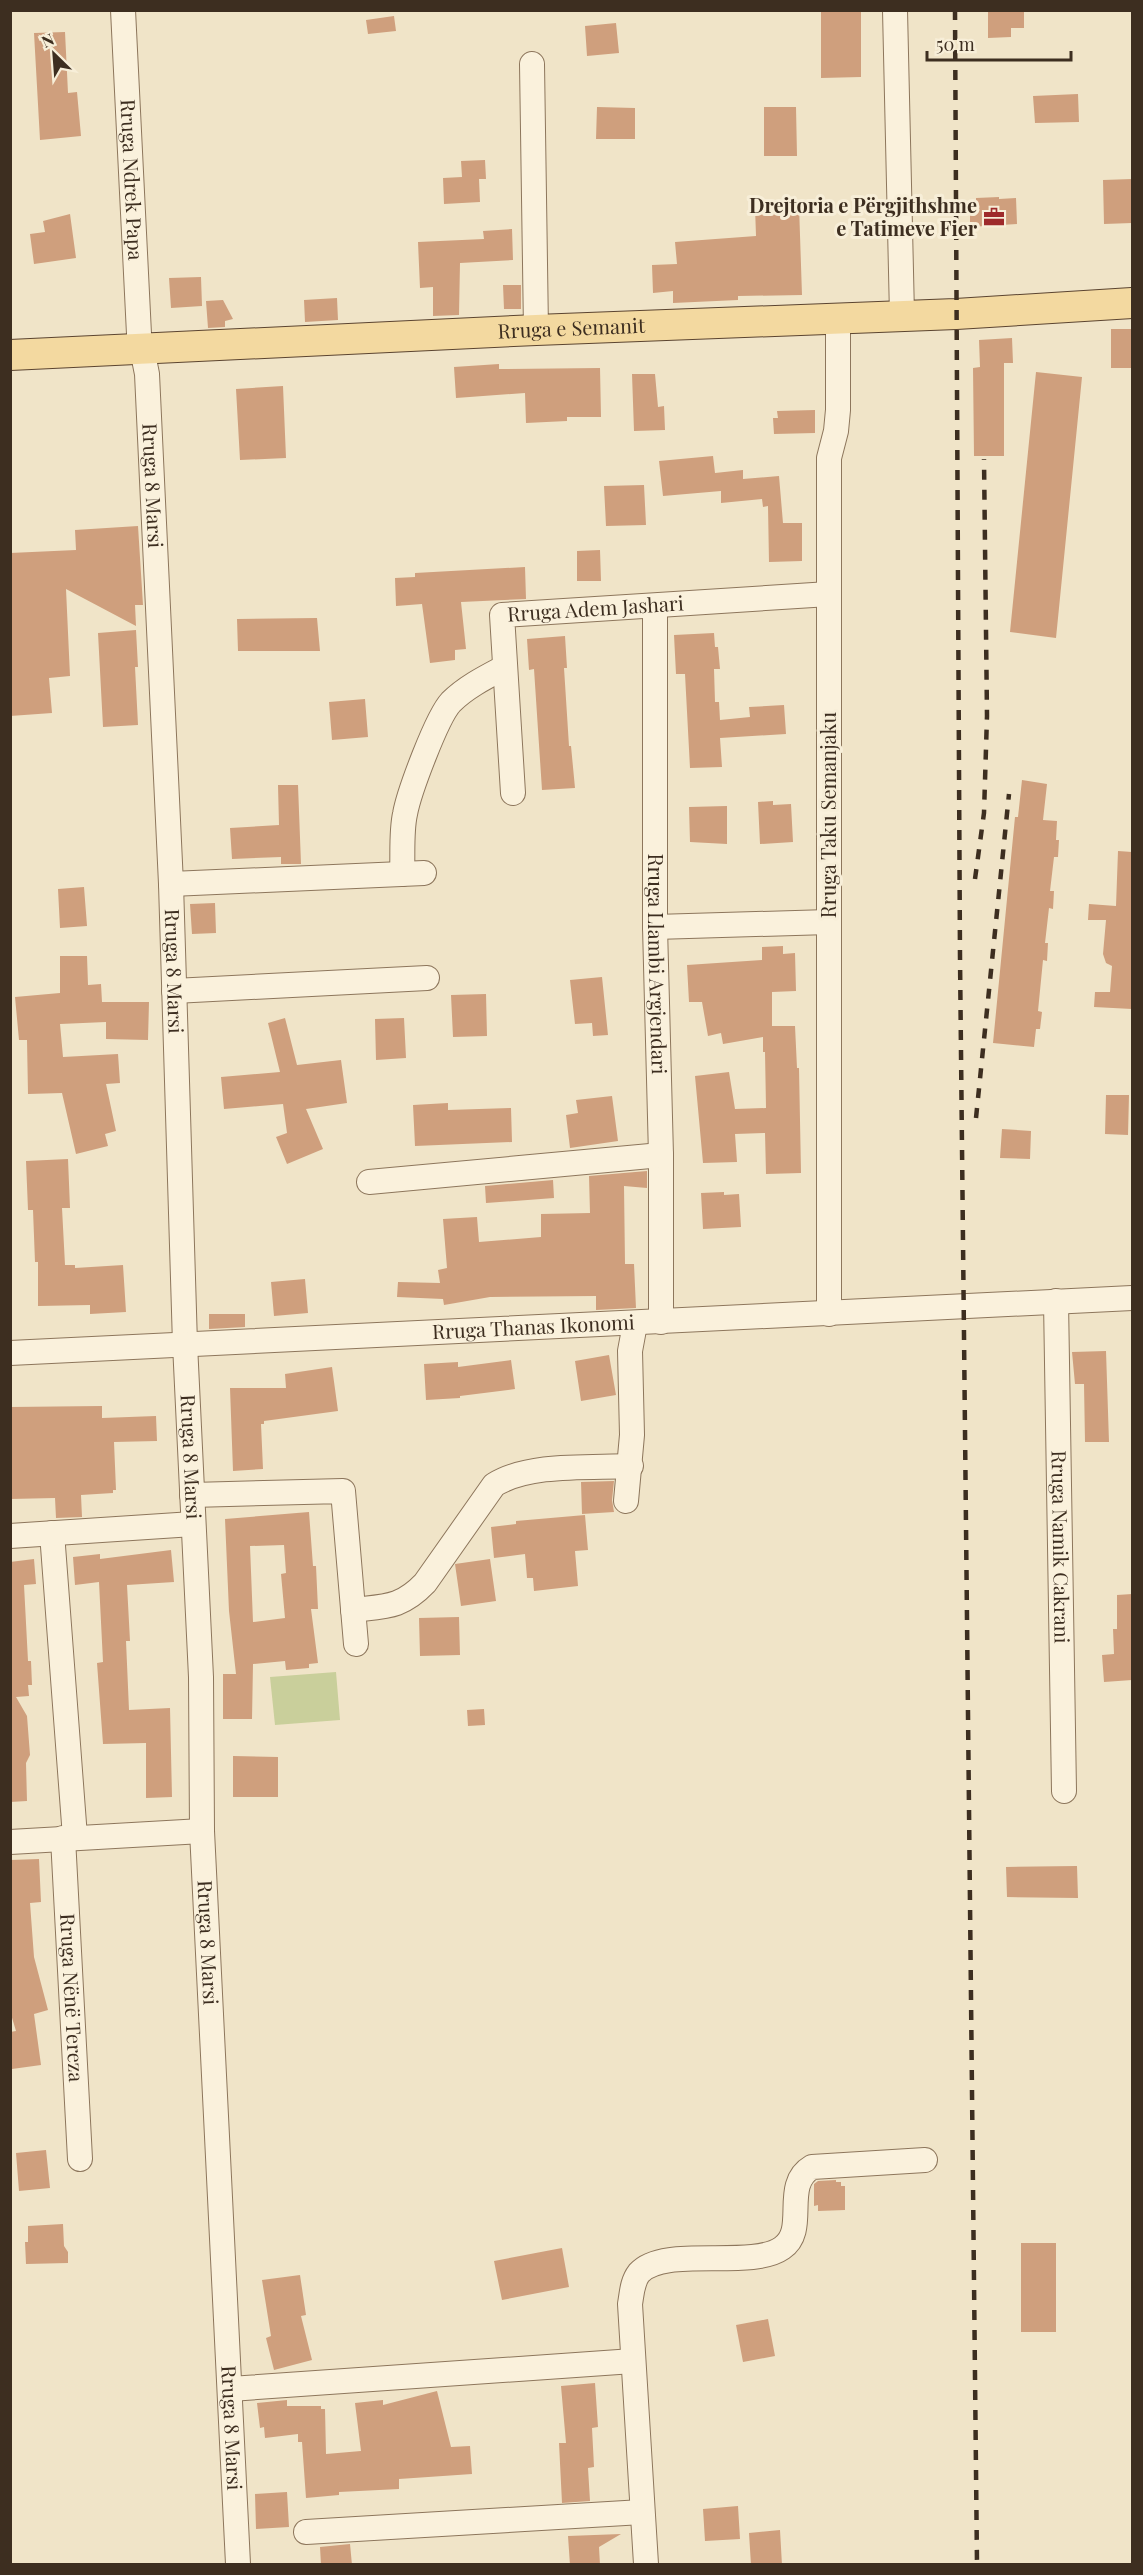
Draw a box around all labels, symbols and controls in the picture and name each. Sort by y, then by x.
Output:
north arrow [24,24,84,84]
scale bar [927,24,1071,62]
text: N [38,28,58,52]
text: 50 m [936,32,975,56]
street label: Rruga Ndrek Papa [115,98,150,261]
place label: Drejtoria e Përgjithshme e Tatimeve Fier [749,191,978,241]
office icon: Drejtoria e Përgjithshme e Tatimeve Fier [982,205,1006,229]
street label: Rruga e Semanit [497,311,646,344]
street label: Rruga 8 Marsi [137,423,170,549]
street label: Rruga Adem Jashari [506,588,684,627]
street label: Rruga Taku Semanjaku [814,711,841,918]
street label: Rruga Llambi Argjendari [643,853,674,1075]
street label: Rruga 8 Marsi [160,908,191,1034]
street label: Rruga Thanas Ikonomi [431,1307,635,1344]
street label: Rruga 8 Marsi [175,1394,208,1520]
street label: Rruga Namik Cakrani [1046,1450,1077,1644]
street label: Rruga 8 Marsi [192,1879,226,2006]
street label: Rruga Nënë Tereza [55,1913,91,2083]
street label: Rruga 8 Marsi [216,2365,249,2491]

